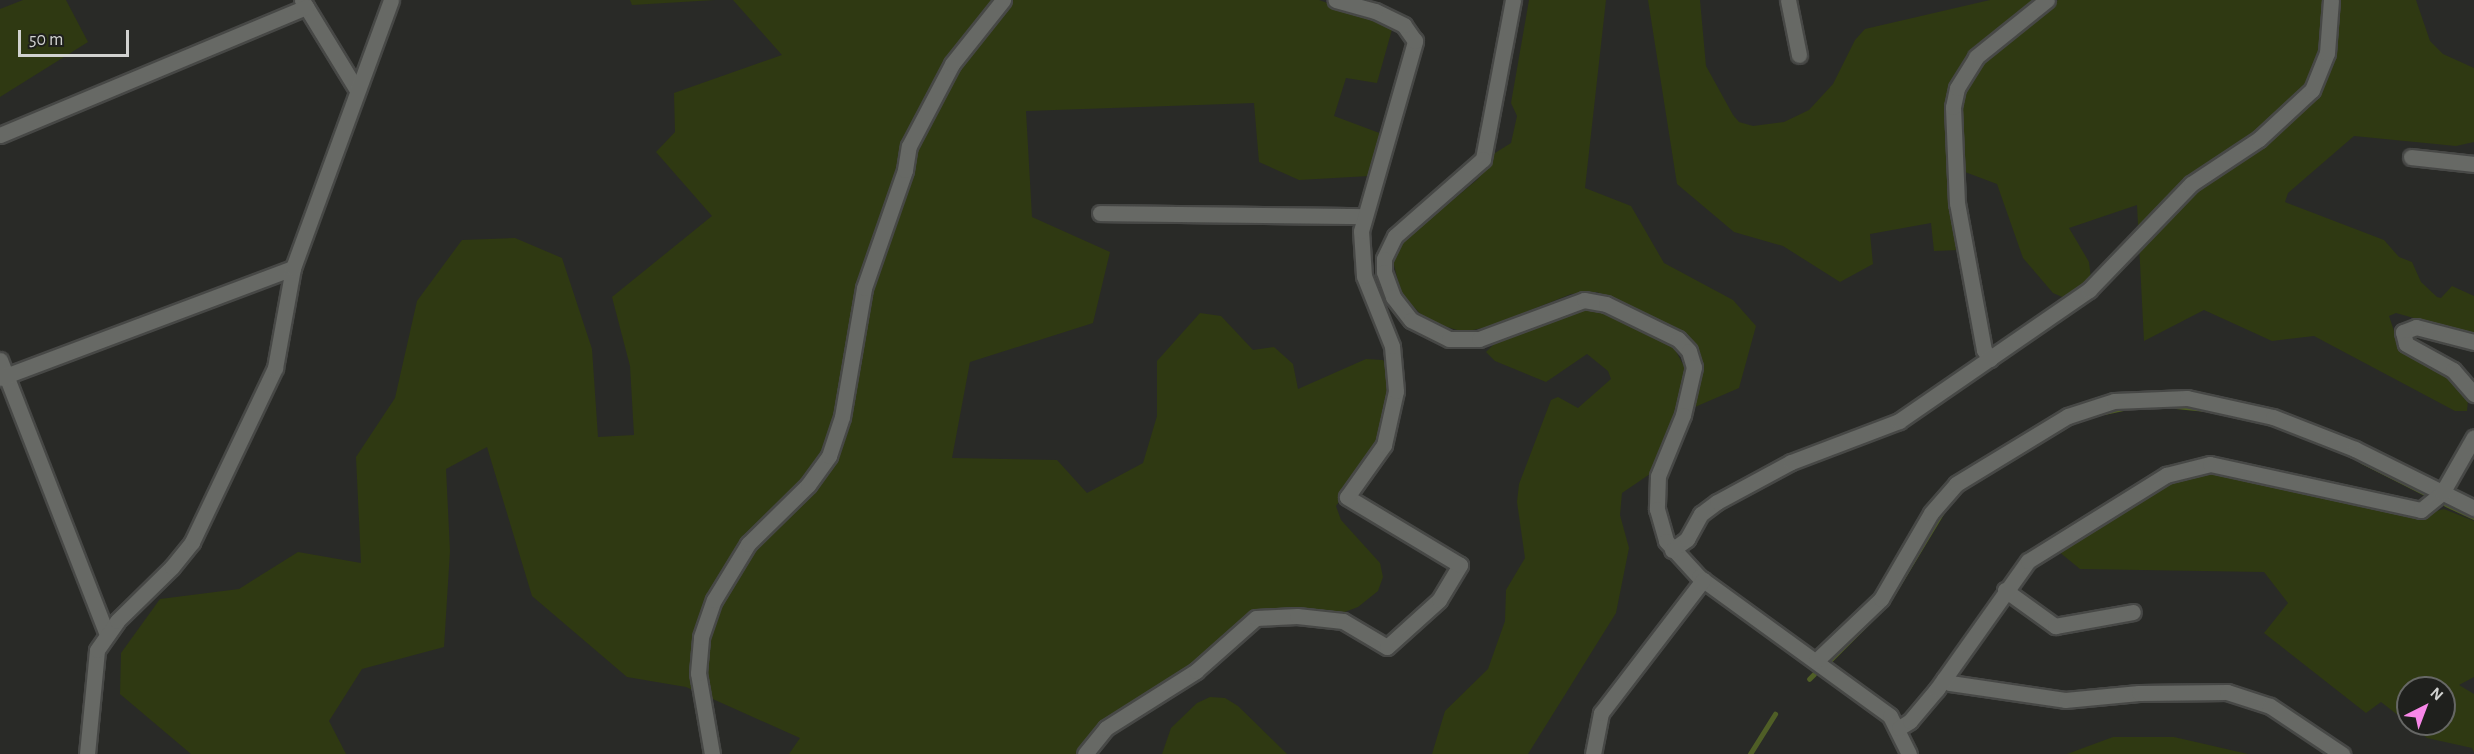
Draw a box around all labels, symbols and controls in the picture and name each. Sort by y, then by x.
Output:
scale bar [21,18,132,56]
text: 50 m [29,31,63,49]
north arrow [2396,676,2456,736]
text: N [2427,684,2446,704]

